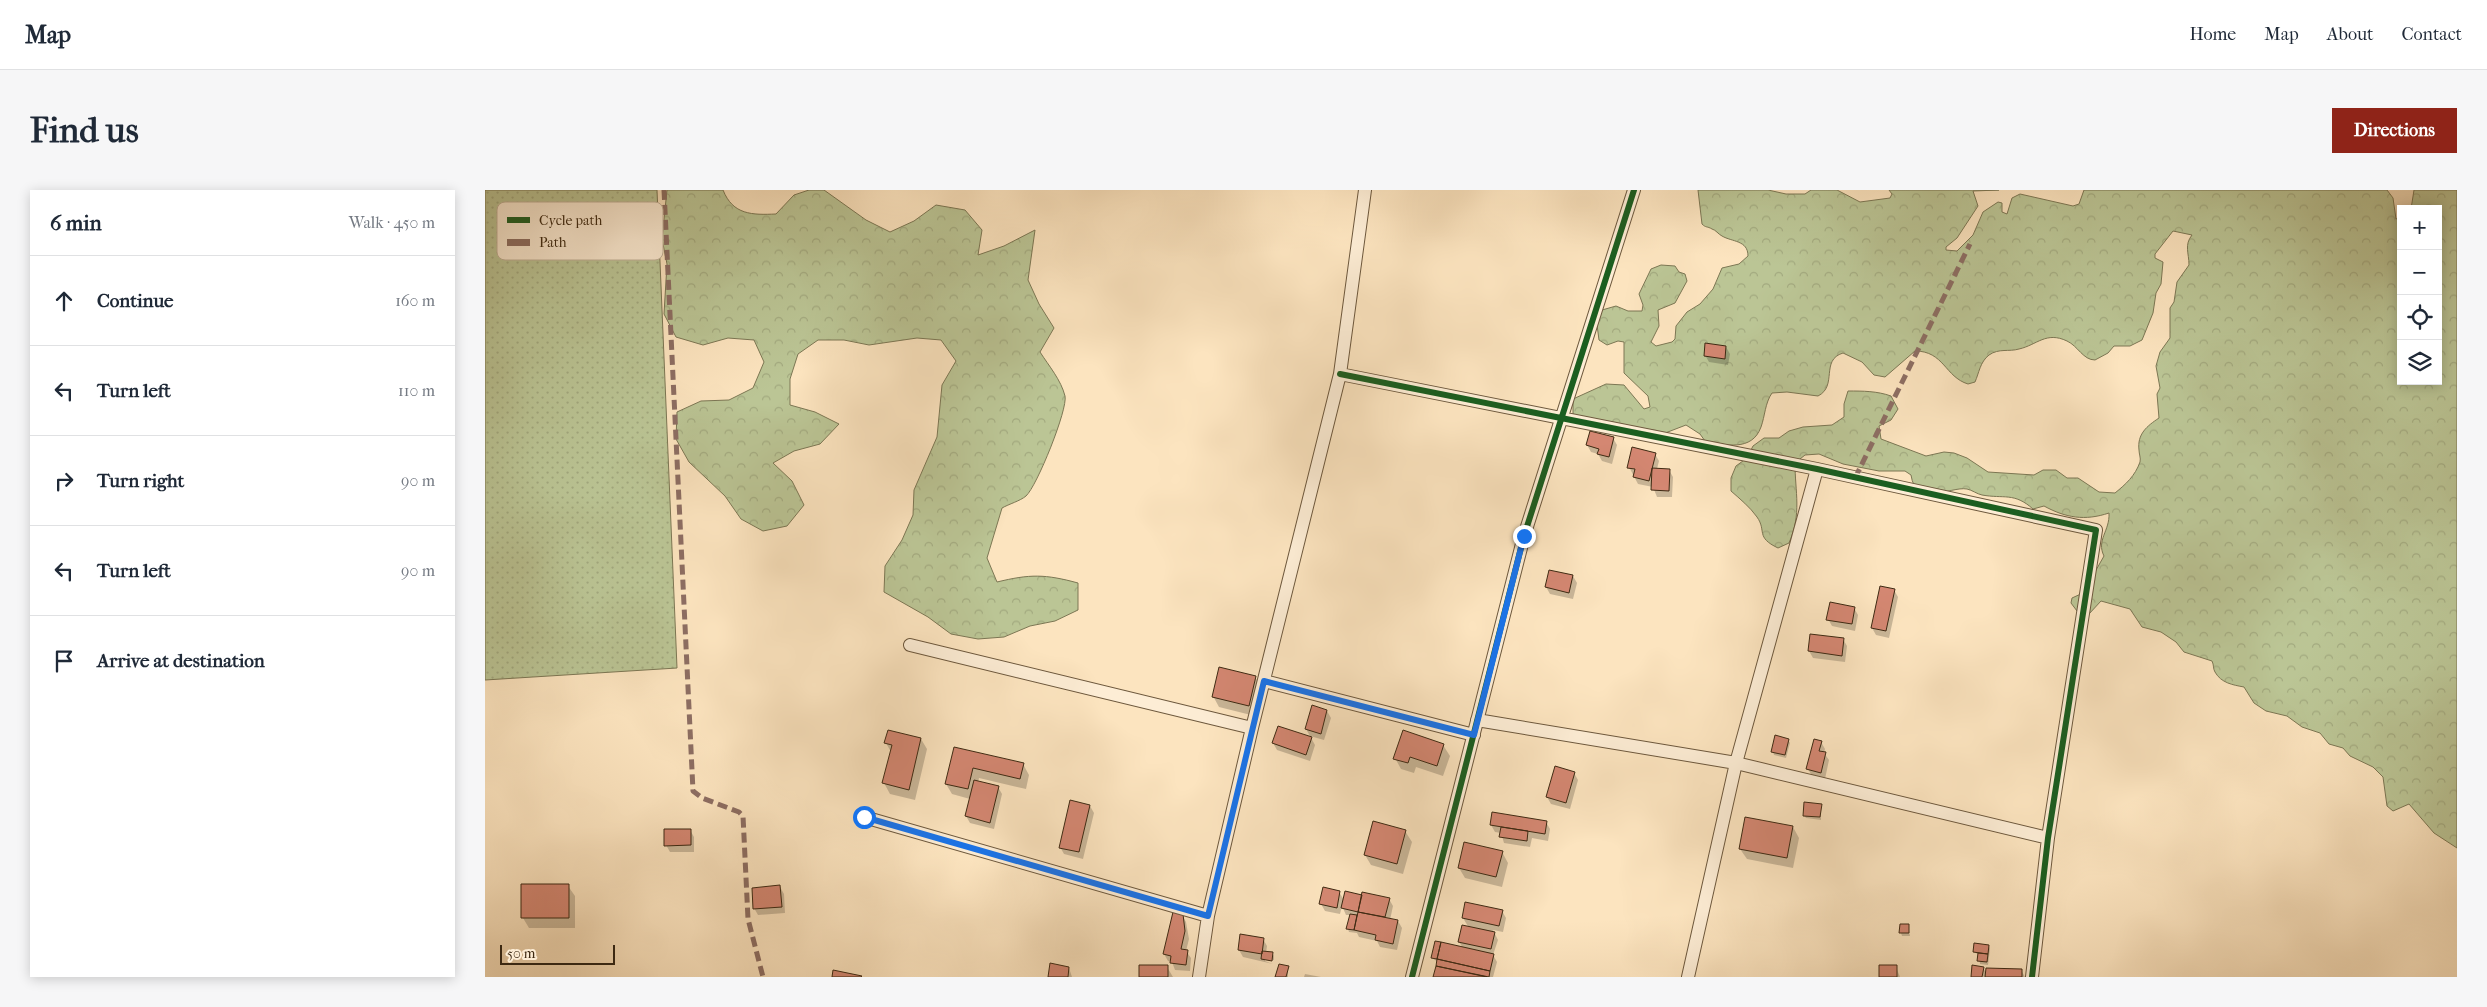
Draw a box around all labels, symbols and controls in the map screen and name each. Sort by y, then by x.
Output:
text: Map [25,21,71,49]
text: Home [2189,24,2236,45]
text: Map [2264,24,2299,45]
text: About [2327,24,2373,45]
text: Contact [2401,24,2462,45]
button: Directions [2332,108,2457,153]
text: Find us [30,110,139,151]
legend [497,202,663,260]
map controls [2397,205,2442,385]
button: + [2397,205,2442,250]
text: 6 min [50,211,102,235]
text: Cycle path [539,212,603,229]
text: Walk · 450 m [349,213,435,232]
text: Path [539,234,567,251]
button: − [2397,250,2442,295]
icon: ahead [50,287,78,315]
text: Continue [97,290,173,312]
text: 160 m [395,291,435,310]
button: locate [2397,295,2442,340]
button: layers [2397,340,2442,385]
icon: left [50,377,78,405]
text: Turn left [97,380,171,402]
text: 110 m [398,381,435,400]
icon: right [50,467,78,495]
text: Turn right [97,470,184,492]
text: 90 m [401,471,435,490]
route end [1513,525,1536,548]
icon: left [50,557,78,585]
text: Turn left [97,560,171,582]
text: 90 m [401,561,435,580]
icon: arrive [50,647,78,675]
text: Arrive at destination [97,650,265,672]
route start [853,806,876,829]
scale bar [500,942,615,965]
text: 50 m [507,945,535,962]

